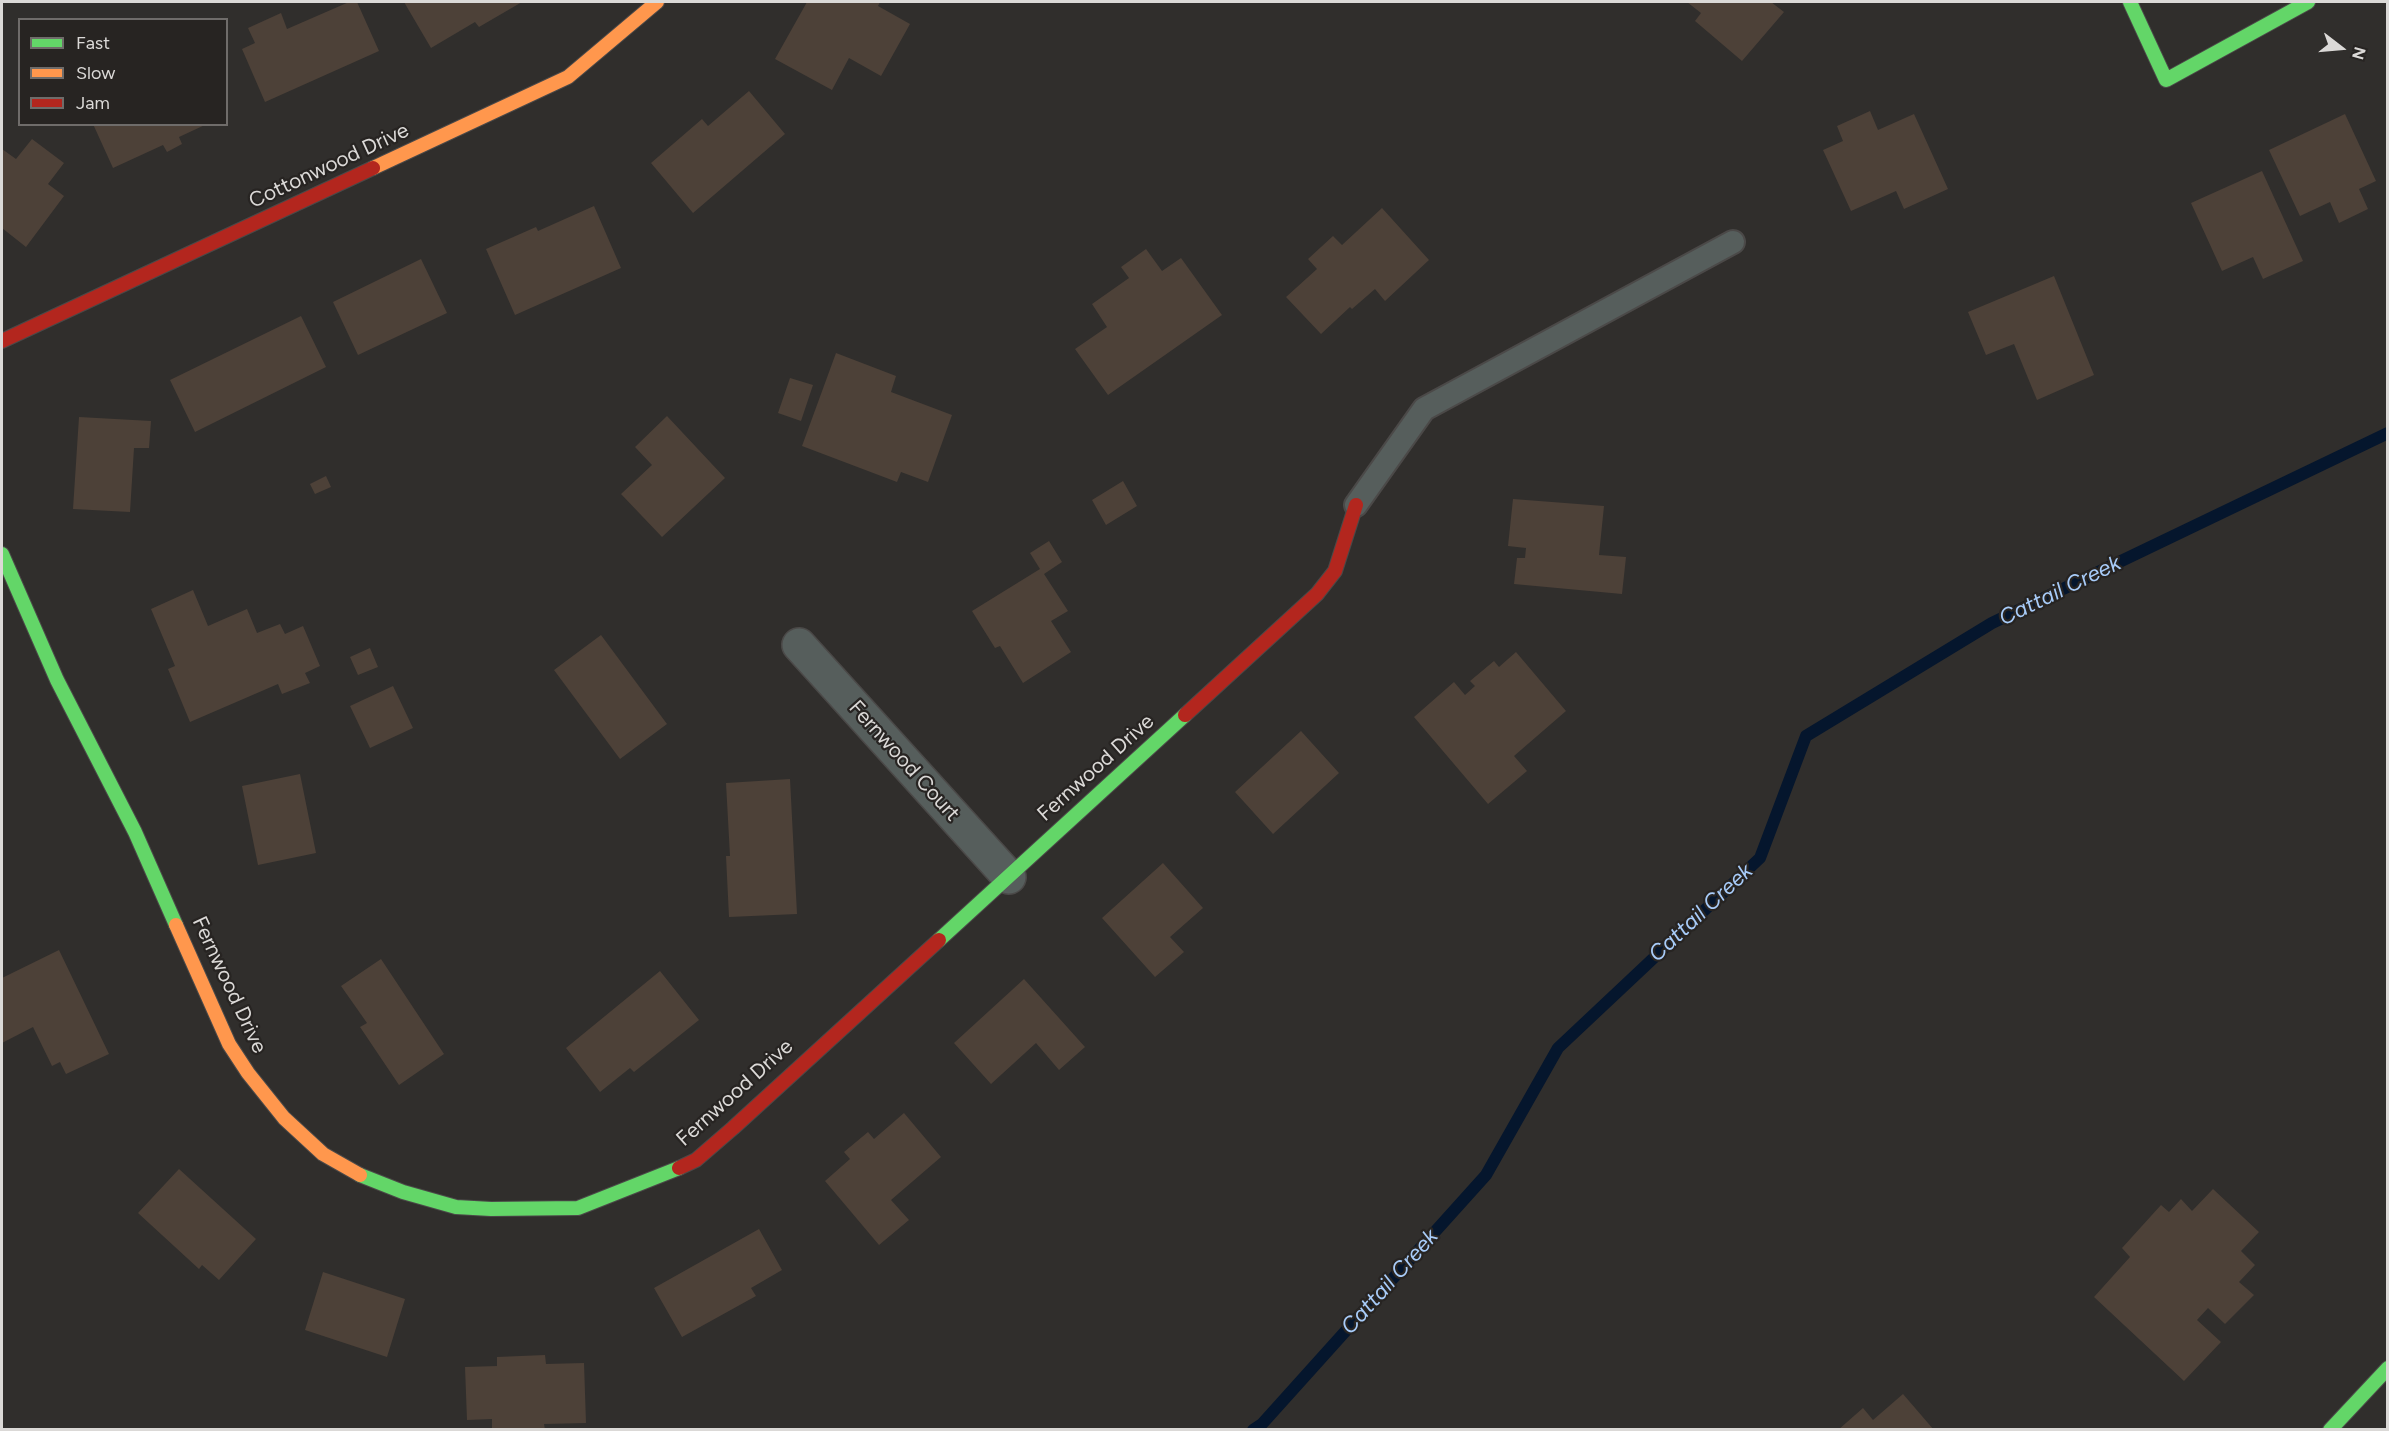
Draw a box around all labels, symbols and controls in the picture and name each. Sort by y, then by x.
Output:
legend [18,18,228,126]
north arrow [2311,18,2371,78]
text: Fast [76,32,110,54]
text: N [2348,45,2370,62]
text: Slow [76,62,115,84]
text: Jam [76,92,110,114]
street label: Cottonwood Drive [245,118,413,214]
water label: Cattail Creek [1995,550,2125,632]
street label: Fernwood Court [843,696,965,826]
street label: Fernwood Drive [1033,709,1159,827]
water label: Cattail Creek [1644,858,1758,968]
street label: Fernwood Drive [186,913,272,1057]
street label: Fernwood Drive [672,1034,798,1152]
water label: Cattail Creek [1336,1224,1444,1340]

